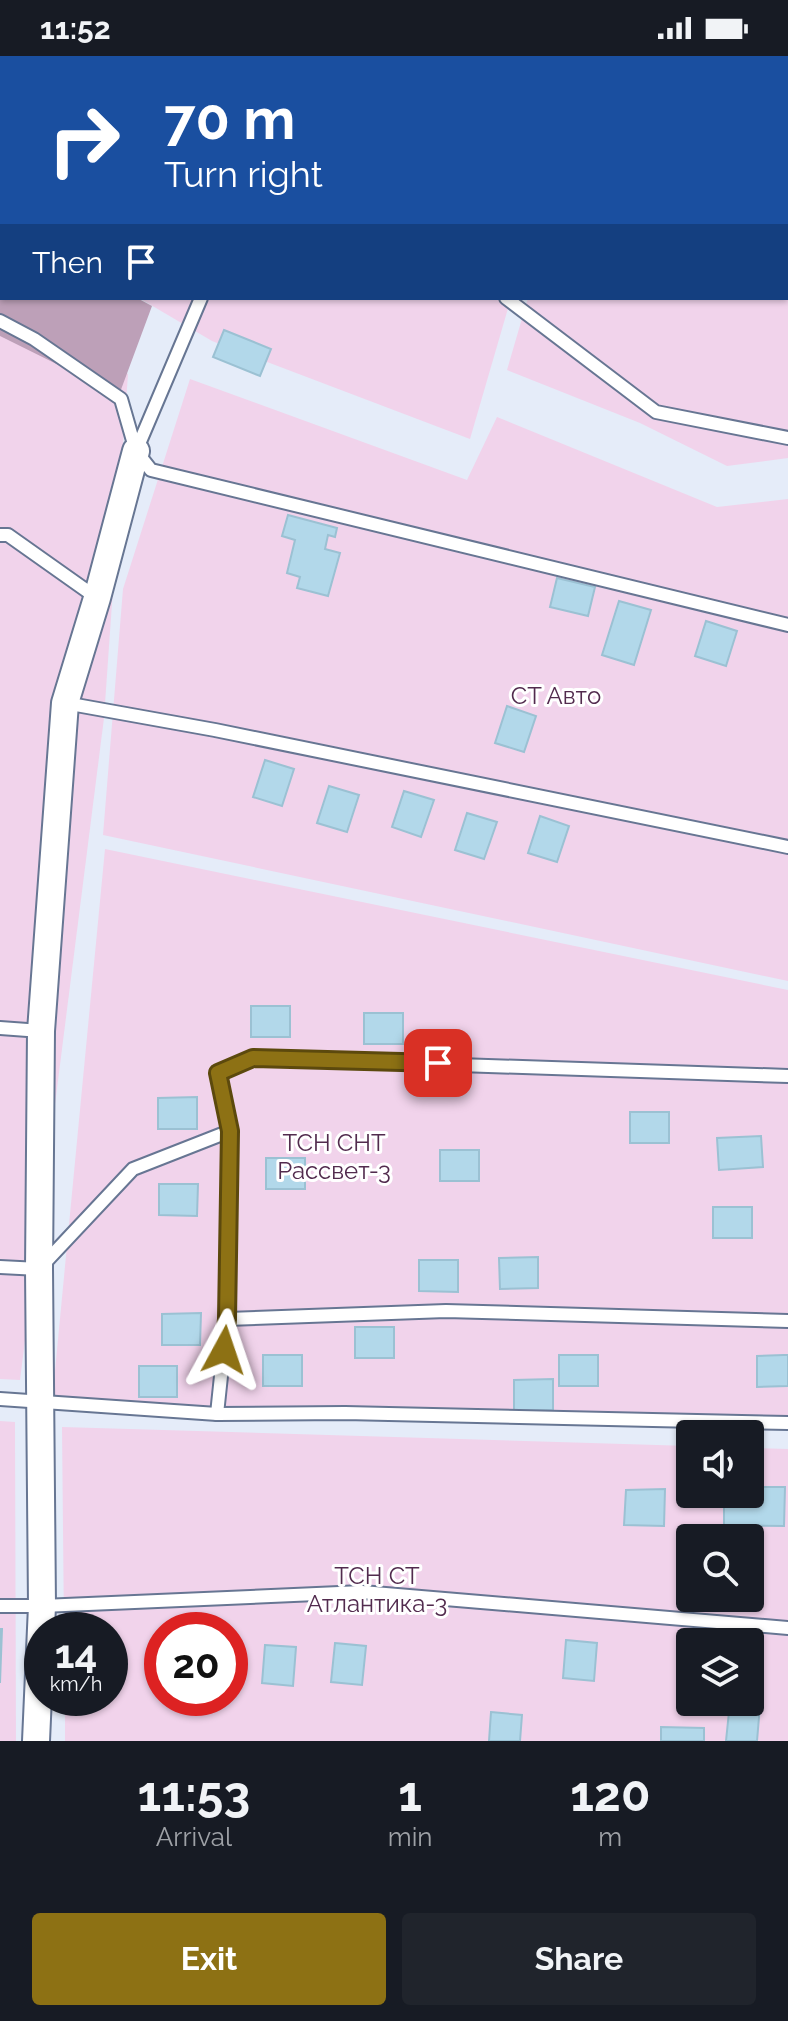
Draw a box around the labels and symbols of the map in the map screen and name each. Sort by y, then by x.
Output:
park label: СТ Авто [511,681,601,710]
pin [404,1029,472,1097]
park label: ТСН СНТ Рассвет-3 [277,1128,391,1185]
position arrow [182,1308,266,1392]
park label: ТСН СТ Атлантика-3 [307,1561,447,1618]
speed limit sign: 20 [144,1612,248,1716]

